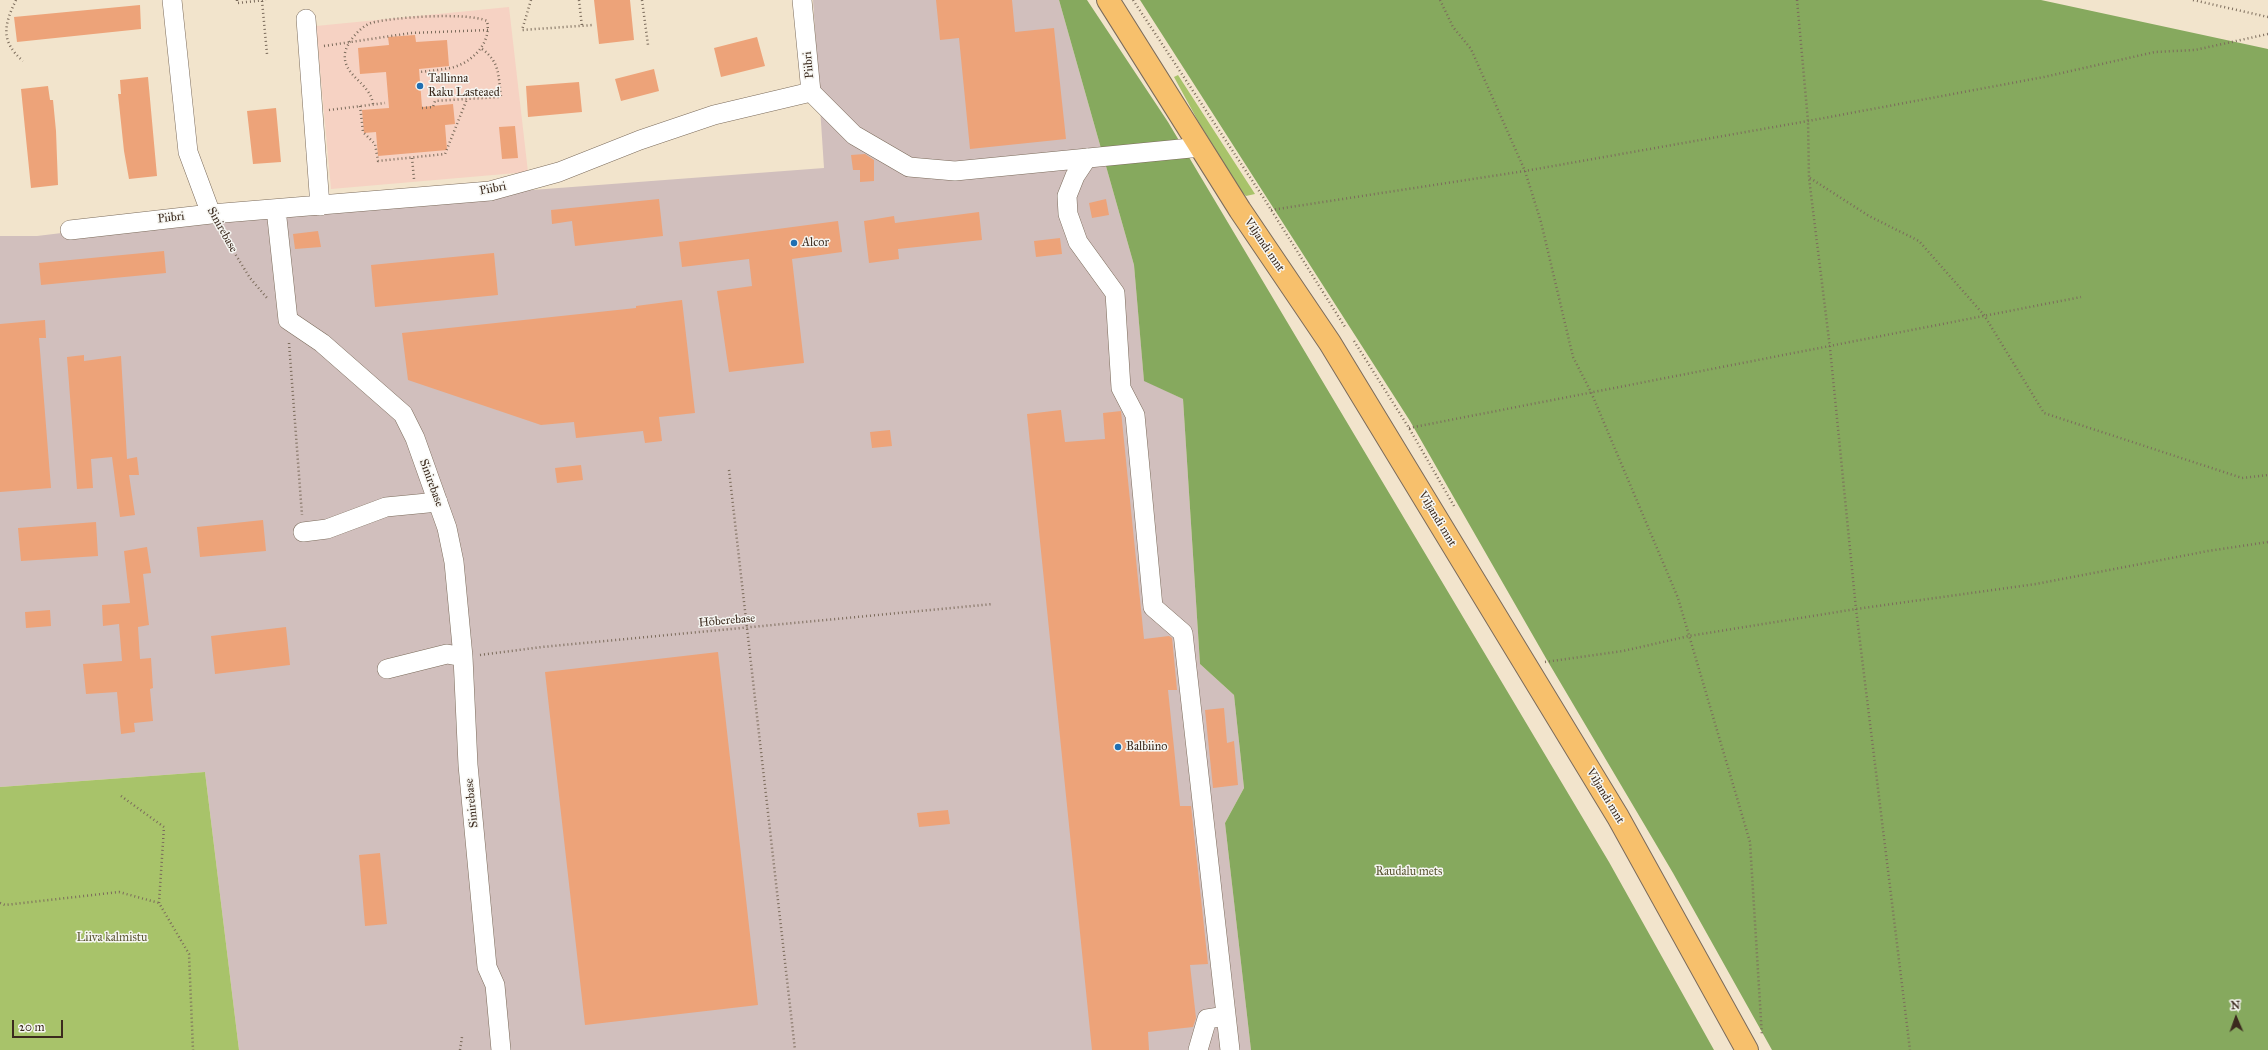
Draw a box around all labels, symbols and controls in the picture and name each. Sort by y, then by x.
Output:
street label: Piibri [801,51,817,79]
place label: Tallinna Raku Lasteaed [428,72,500,100]
marker: Tallinna Raku Lasteaed [415,81,425,91]
street label: Piibri [478,179,508,199]
street label: Sinirebase [204,205,240,255]
street label: Piibri [157,209,185,227]
street label: Viljandi mnt [1241,215,1287,275]
place label: Alcor [802,236,829,250]
marker: Alcor [789,238,799,248]
street label: Sinirebase [416,457,446,509]
street label: Viljandi mnt [1415,489,1459,549]
street label: Hõberebase [698,611,756,631]
place label: Balbiino [1126,740,1167,754]
marker: Balbiino [1113,742,1123,752]
street label: Viljandi mnt [1583,766,1627,826]
street label: Sinirebase [462,778,482,828]
park label: Raudalu mets [1376,865,1442,879]
park label: Liiva kalmistu [77,931,147,945]
north arrow [2216,998,2256,1038]
text: N [2231,999,2240,1012]
scale bar [14,1012,65,1038]
text: 20 m [19,1020,45,1034]

